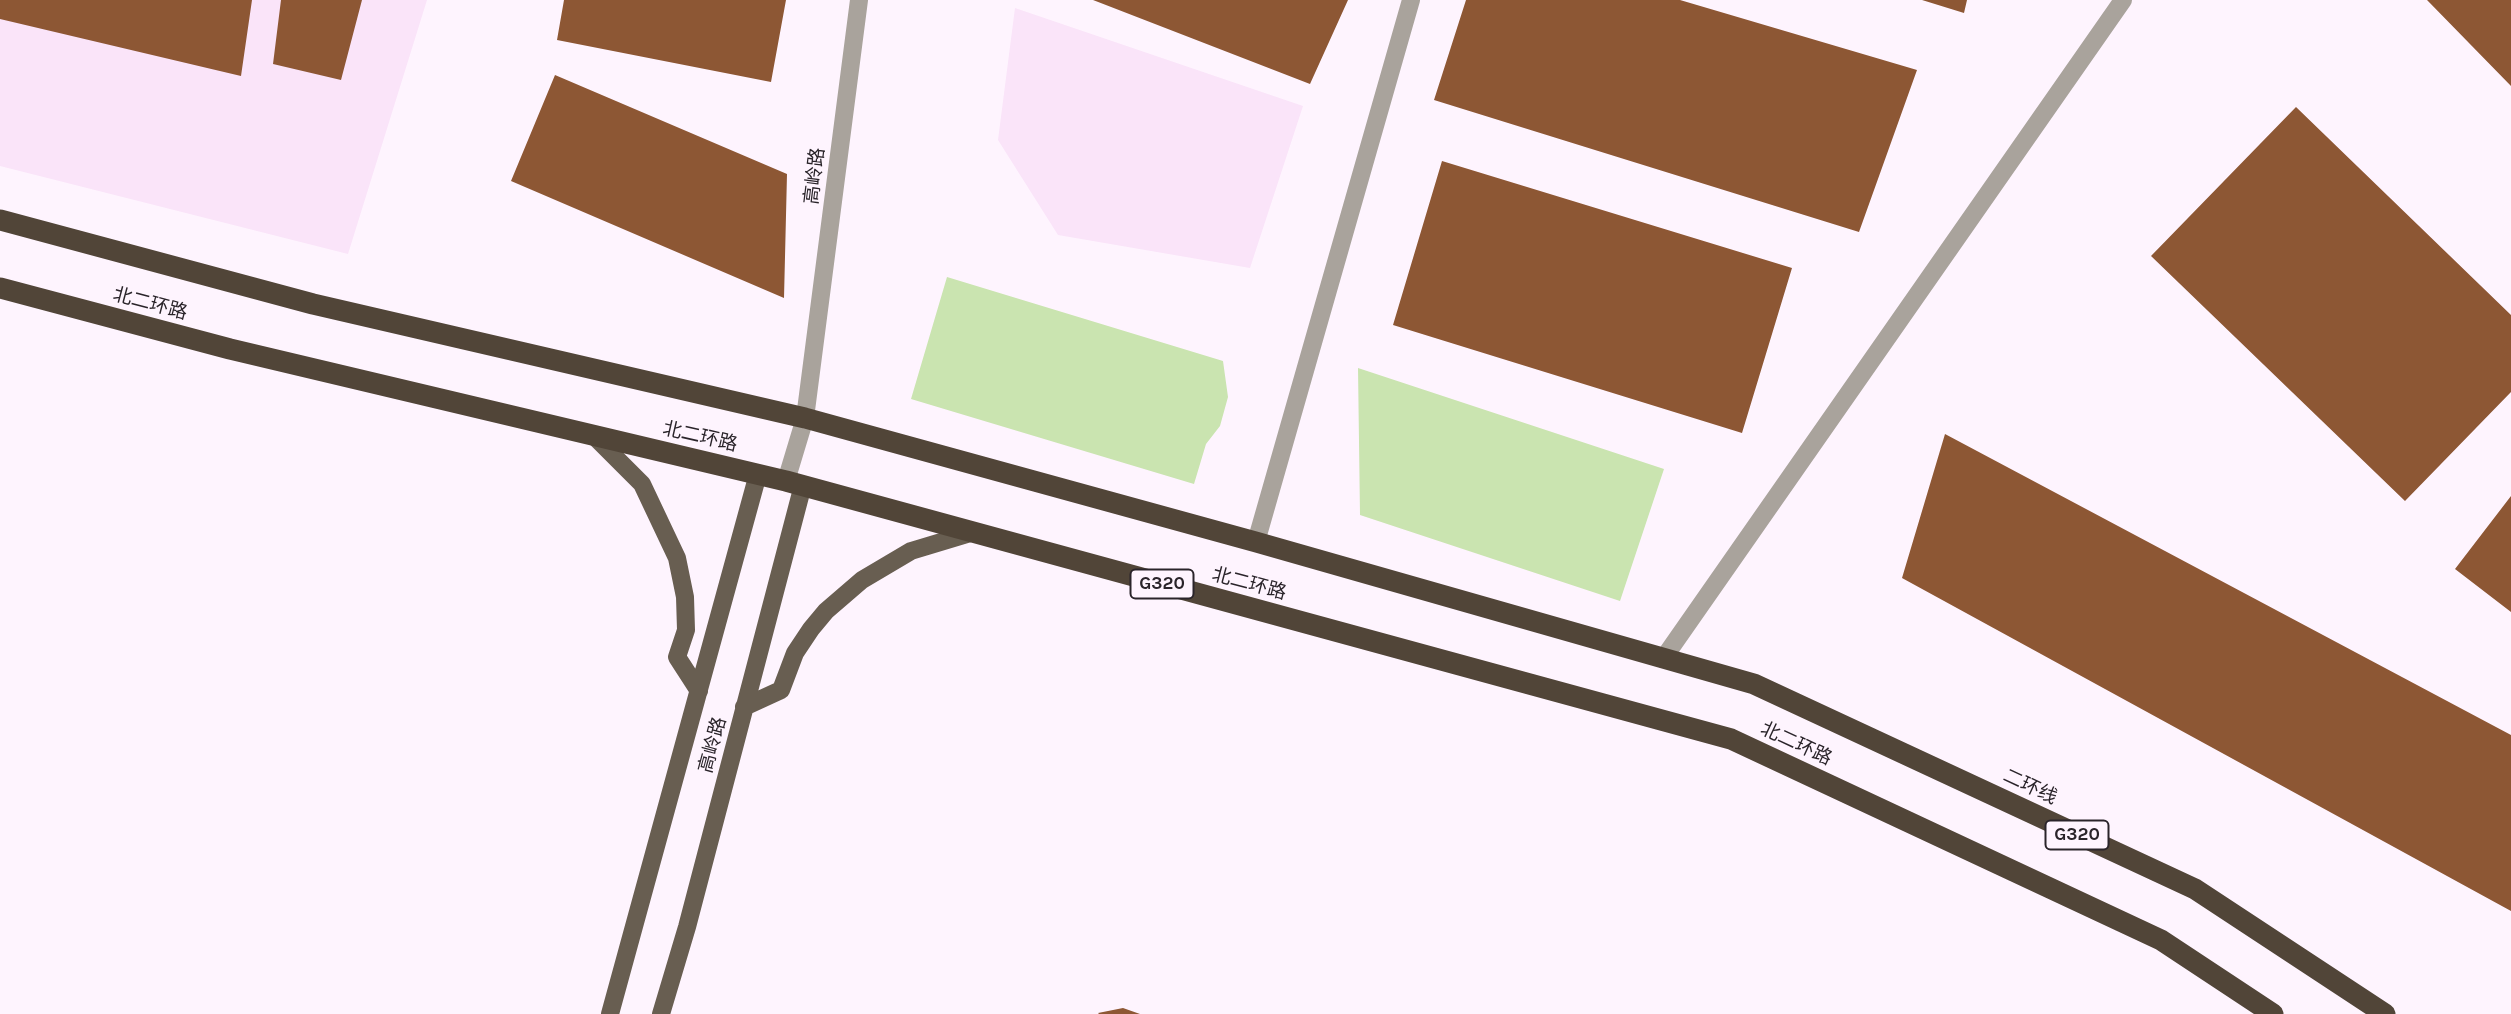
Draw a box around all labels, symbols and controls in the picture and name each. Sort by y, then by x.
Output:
street label: 高岭路 [800,146,830,206]
street label: 北二环路 [110,283,190,325]
street label: 北二环路 [660,417,740,457]
street label: 北二环路 [1209,563,1289,605]
road number: G320 [1130,570,1194,598]
street label: 高岭路 [695,715,731,775]
street label: 北二环路 [1757,718,1835,770]
street label: 二环线 [1999,765,2061,809]
road number: G320 [2046,820,2108,850]

